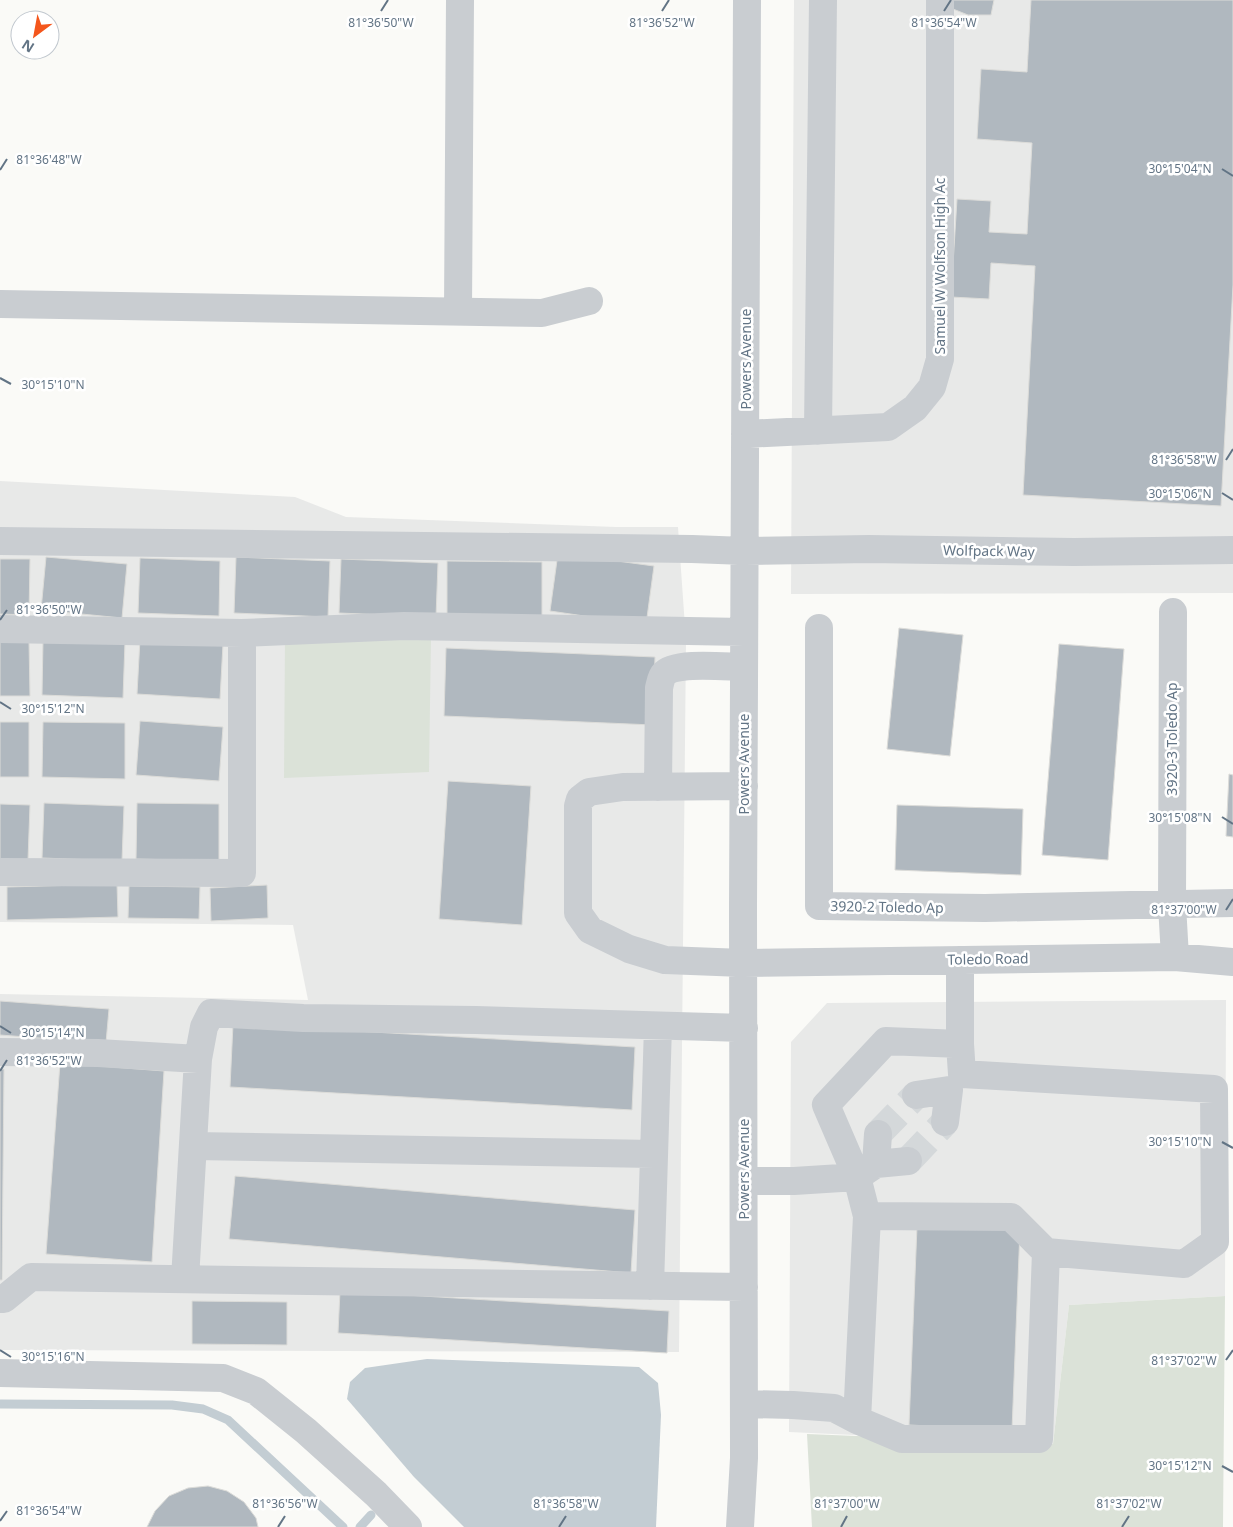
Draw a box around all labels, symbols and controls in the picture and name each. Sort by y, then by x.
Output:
north arrow [10,10,60,60]
text: 81°36'50"W [348,14,414,31]
text: 81°36'52"W [629,14,695,31]
text: 81°36'54"W [911,14,977,31]
text: N [18,35,38,58]
text: 81°36'48"W [16,151,82,168]
text: 30°15'04"N [1148,160,1212,177]
street label: Samuel W Wolfson High Ac [930,177,949,354]
street label: Powers Avenue [736,308,755,409]
text: 30°15'10"N [21,376,85,393]
text: 81°36'58"W [1151,451,1217,468]
text: 30°15'06"N [1148,485,1212,502]
street label: Wolfpack Way [943,540,1036,561]
text: 81°36'50"W [16,601,82,618]
street label: 3920-3 Toledo Ap [1162,682,1181,796]
text: 30°15'12"N [21,700,85,717]
street label: Powers Avenue [734,713,753,814]
text: 30°15'08"N [1148,809,1212,826]
street label: 3920-2 Toledo Ap [830,896,944,917]
text: 81°37'00"W [1151,901,1217,918]
street label: Toledo Road [947,948,1029,969]
text: 30°15'14"N [21,1024,85,1041]
text: 81°36'52"W [16,1052,82,1069]
street label: Powers Avenue [734,1118,753,1219]
text: 30°15'10"N [1148,1133,1212,1150]
text: 30°15'16"N [21,1348,85,1365]
text: 81°37'02"W [1151,1352,1217,1369]
text: 30°15'12"N [1148,1457,1212,1474]
text: 81°36'56"W [252,1495,318,1512]
text: 81°36'58"W [533,1495,599,1512]
text: 81°37'00"W [814,1495,880,1512]
text: 81°37'02"W [1096,1495,1162,1512]
text: 81°36'54"W [16,1502,82,1519]

